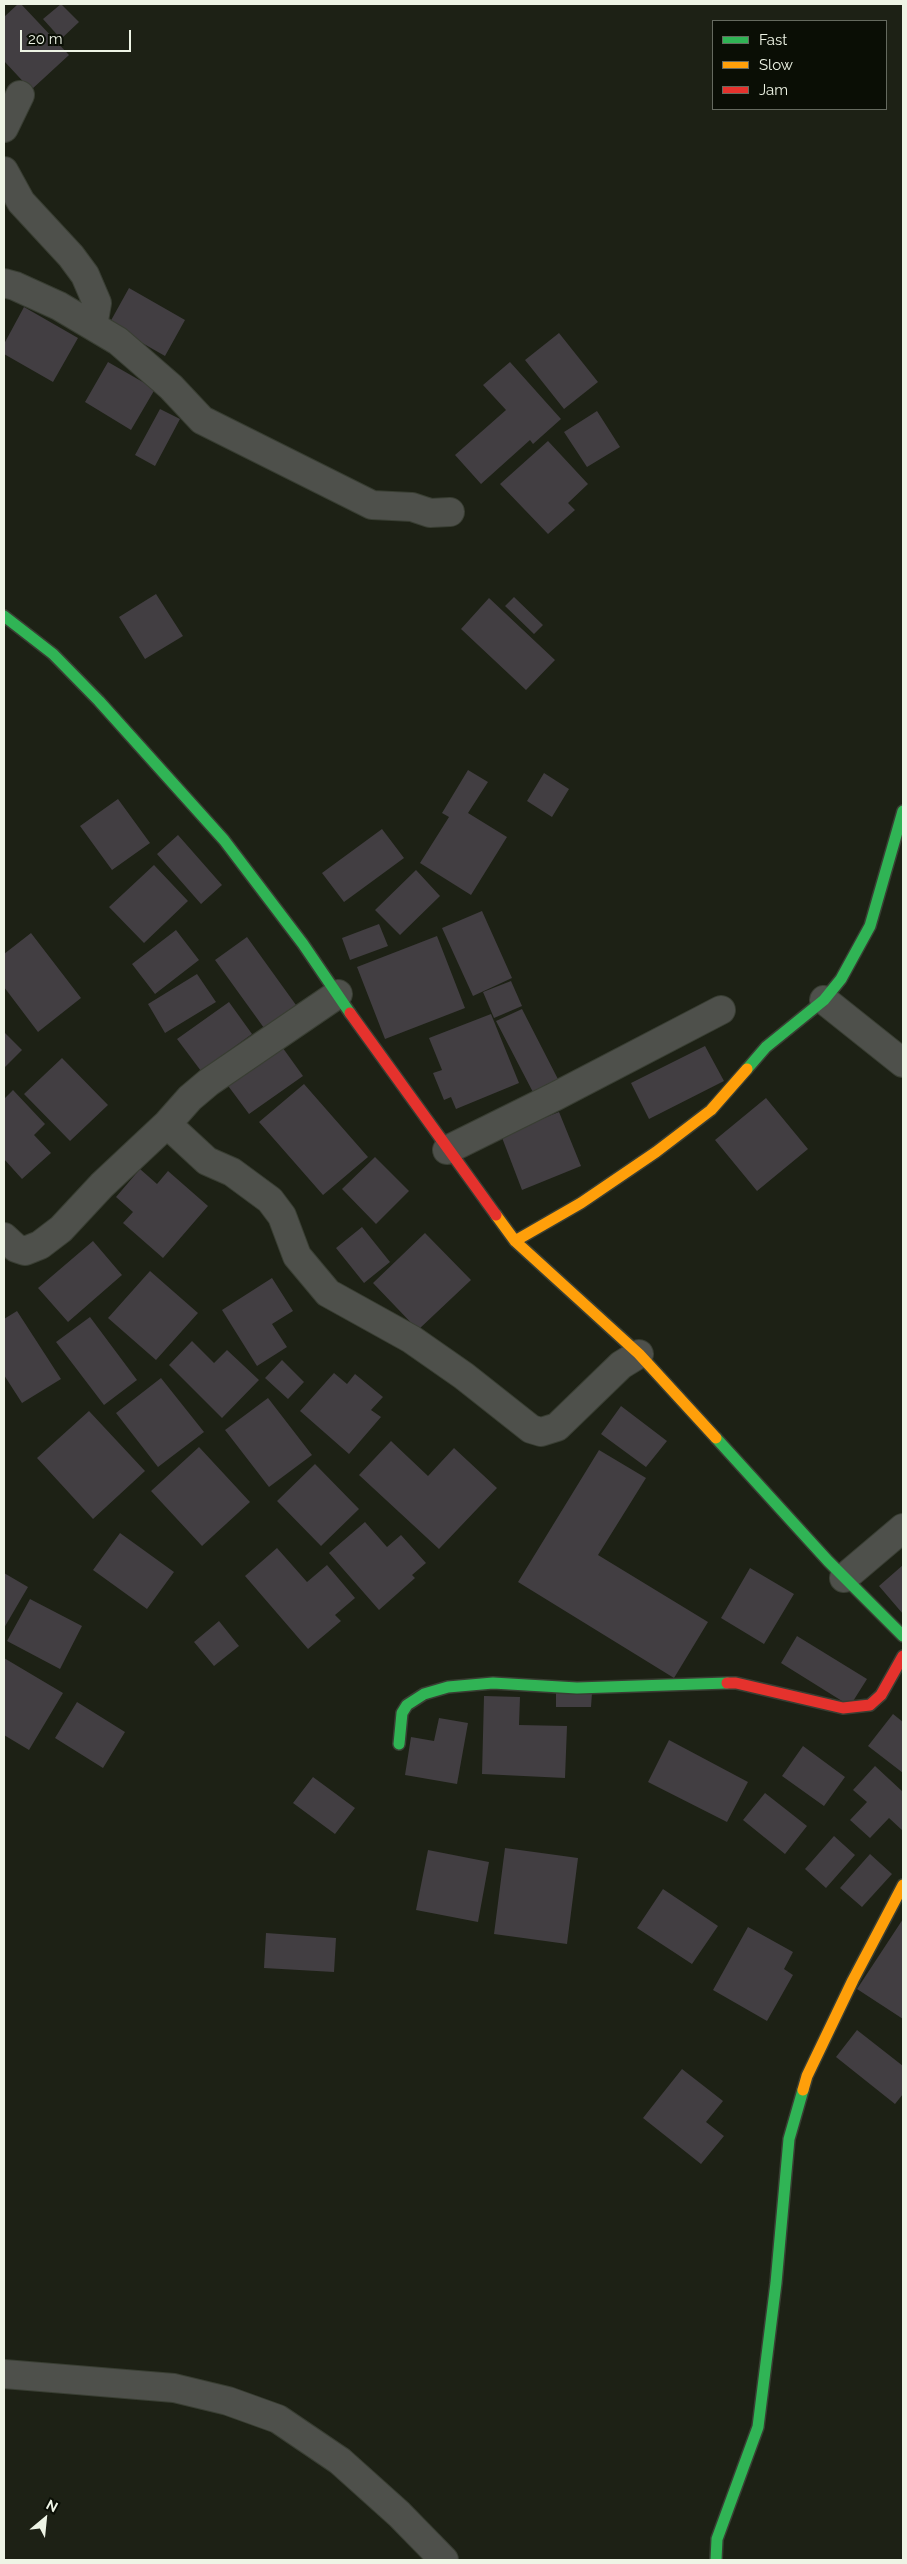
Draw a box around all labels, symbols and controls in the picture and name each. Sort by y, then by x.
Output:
scale bar [22,20,134,52]
legend [712,20,887,110]
text: 20 m [28,30,63,48]
text: Fast [759,31,787,49]
text: Slow [759,56,793,74]
text: Jam [759,81,788,99]
north arrow [20,2494,70,2544]
text: N [44,2496,61,2515]

